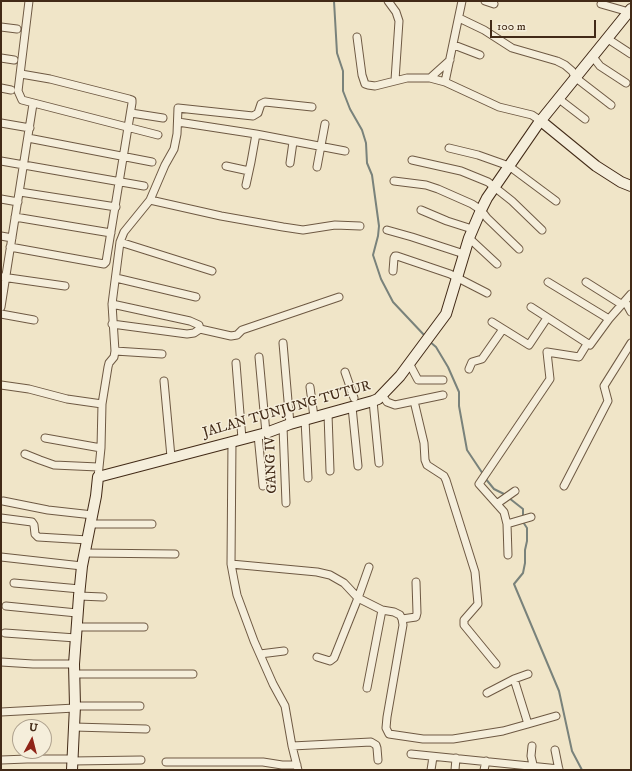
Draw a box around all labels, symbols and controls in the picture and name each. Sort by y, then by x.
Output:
scale bar [492,12,598,38]
text: 100 m [497,19,526,34]
street label: JALAN TUNJUNG TUTUR [201,378,373,442]
street label: GANG IV [263,436,281,494]
north arrow [12,719,52,759]
text: U [28,721,38,736]

